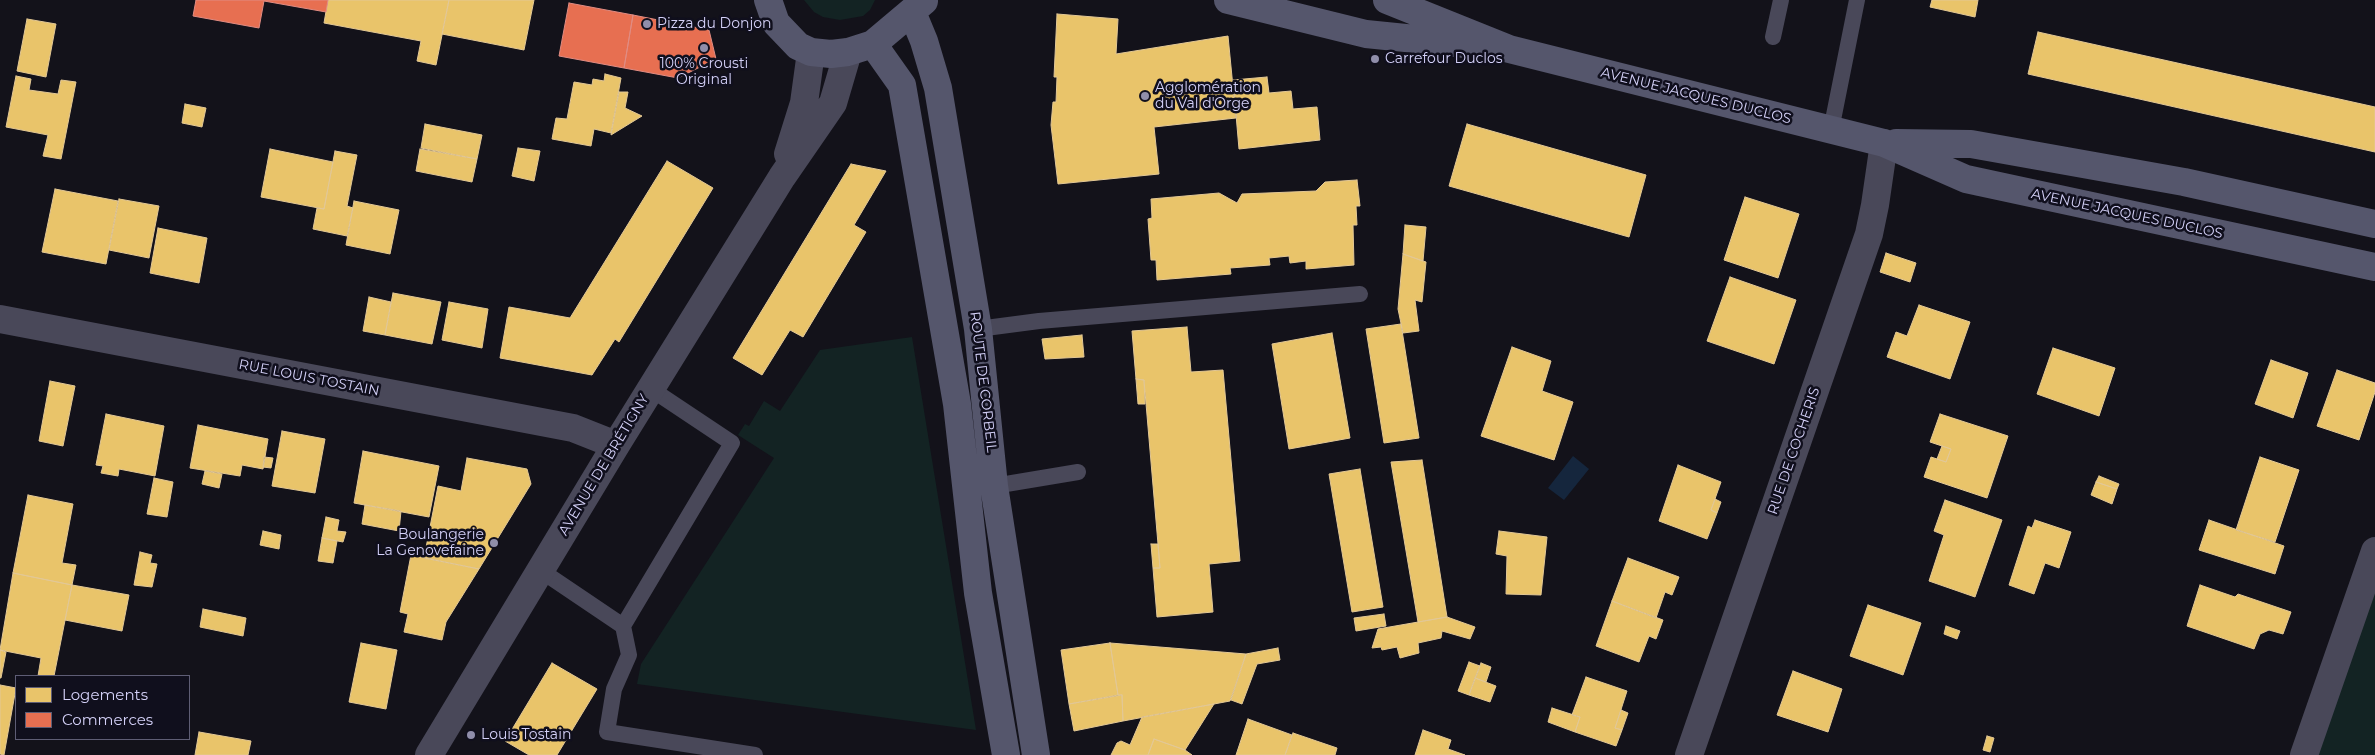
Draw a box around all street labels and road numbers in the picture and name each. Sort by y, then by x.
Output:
street label: AVENUE JACQUES DUCLOS [1599,64,1793,128]
street label: AVENUE JACQUES DUCLOS [2030,185,2224,243]
street label: ROUTE DE CORBEIL [966,310,1000,454]
street label: RUE LOUIS TOSTAIN [237,356,381,400]
street label: RUE DE COCHERIS [1764,385,1824,517]
street label: AVENUE DE BRÉTIGNY [555,391,653,539]

